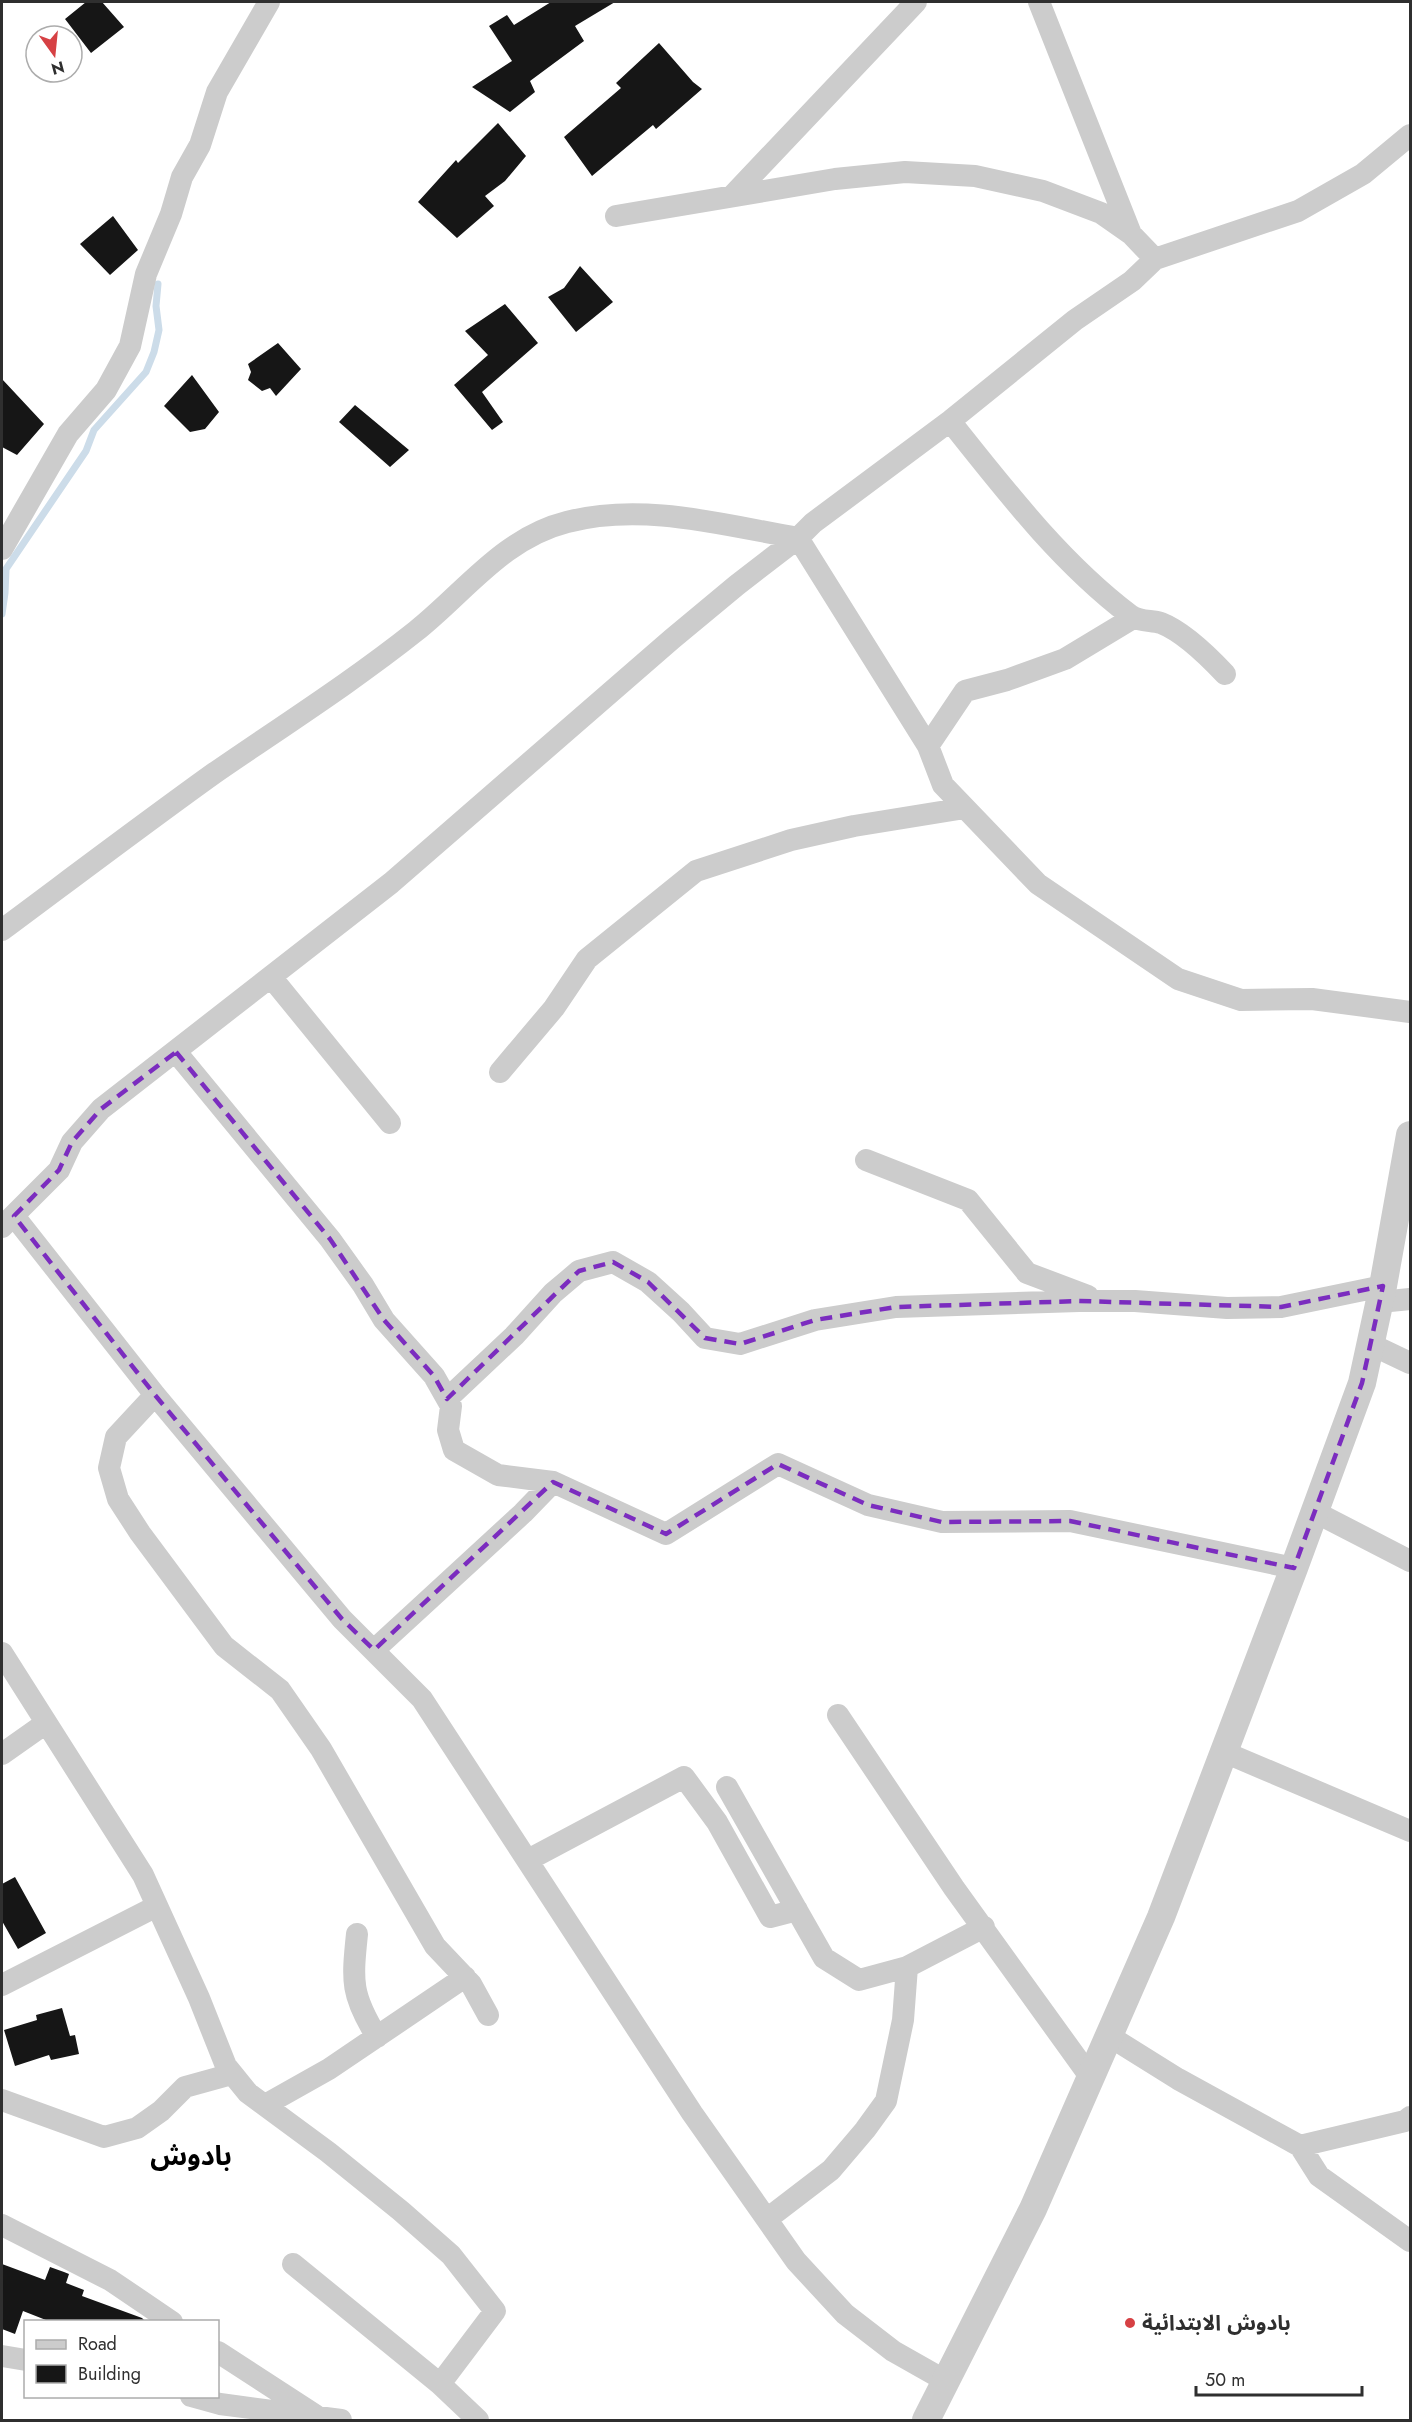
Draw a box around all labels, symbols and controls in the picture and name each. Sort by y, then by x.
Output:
north arrow [24,24,84,84]
text: N [49,55,67,81]
district label: بادوش [150,2136,232,2175]
place label: بادوش الابتدائية [1142,2308,1291,2338]
marker: بادوش الابتدائية [1123,2316,1137,2330]
legend [24,2320,219,2398]
text: Road [78,2331,117,2357]
scale bar [1196,2359,1362,2397]
text: Building [78,2361,141,2387]
text: 50 m [1205,2367,1245,2393]

